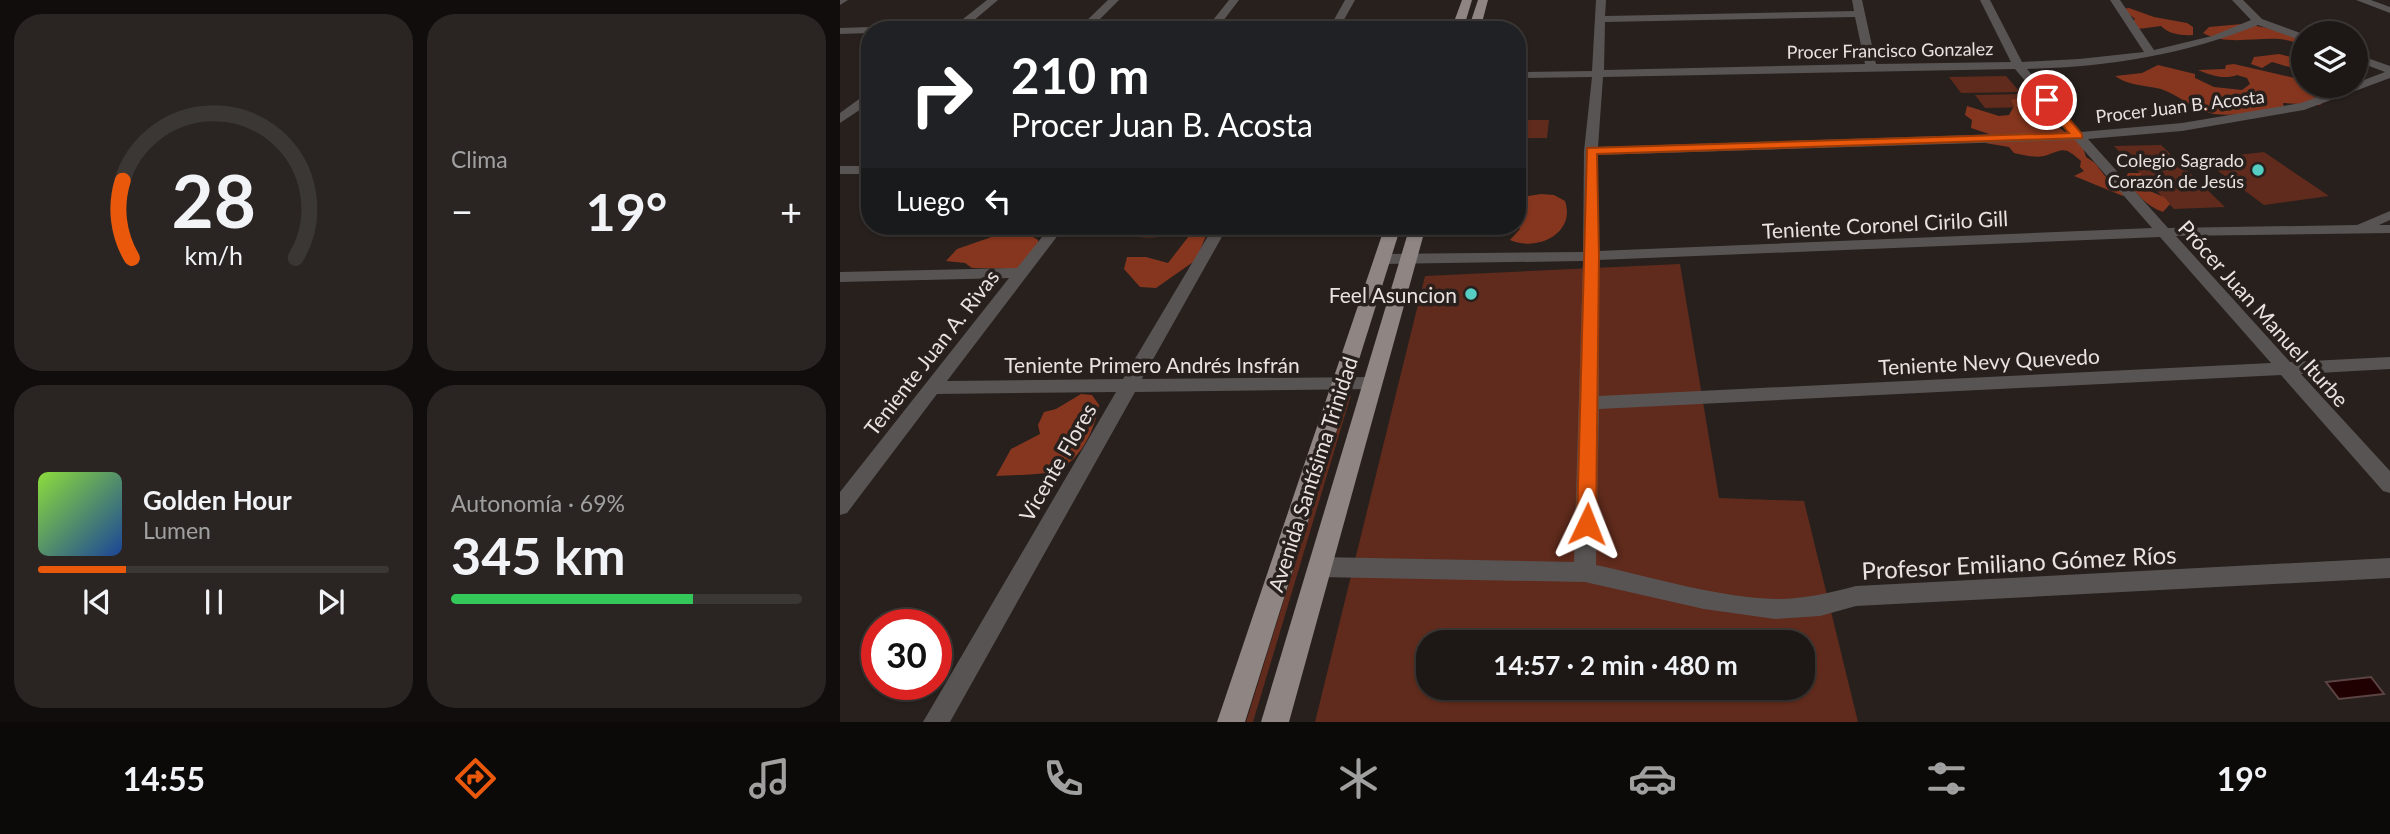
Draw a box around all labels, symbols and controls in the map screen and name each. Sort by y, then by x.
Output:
map controls [2291,21,2368,98]
button: layers [2291,21,2368,98]
street label: Procer Francisco Gonzalez [1786,37,1994,63]
text: 210 m [1011,46,1149,104]
icon: right [896,49,987,140]
pin [2017,70,2077,130]
icon: arrive [2028,81,2066,119]
street label: Procer Juan B. Acosta [2094,85,2266,127]
text: Procer Juan B. Acosta [1011,105,1313,144]
text: Clima [451,145,508,173]
place label: Colegio Sagrado Corazón de Jesús [2108,149,2244,192]
text: 28 [171,157,256,245]
marker: Colegio Sagrado Corazón de Jesús [2250,162,2266,178]
text: 19° [586,180,667,242]
icon: left [979,182,1017,220]
text: Luego [896,185,965,217]
text: − [451,188,473,234]
text: + [780,188,802,234]
street label: Teniente Coronel Cirilo Gill [1761,205,2009,243]
street label: Prócer Juan Manuel Iturbe [2174,215,2354,411]
text: km/h [184,240,243,270]
street label: Teniente Juan A. Rivas [858,264,1004,440]
place label: Feel Asuncion [1329,282,1457,307]
marker: Feel Asuncion [1463,286,1479,302]
street label: Teniente Nevy Quevedo [1878,343,2101,379]
street label: Teniente Primero Andrés Insfrán [1004,352,1300,377]
street label: Avenida Santísima Trinidad [1262,353,1362,595]
street label: Vicente Flores [1013,399,1101,525]
text: Golden Hour [143,484,292,516]
position arrow [1550,487,1624,561]
text: Autonomía · 69% [451,489,625,517]
text: Lumen [143,516,211,544]
text: 345 km [451,524,625,586]
street label: Profesor Emiliano Gómez Ríos [1861,539,2177,585]
icon: previous [78,583,116,621]
icon: pause [195,583,233,621]
icon: next [312,583,350,621]
speed limit sign: 30 [861,609,952,700]
text: 14:57 · 2 min · 480 m [1493,649,1738,681]
icon: directions [451,754,500,803]
icon: music [745,754,794,803]
icon: phone [1039,754,1088,803]
icon: climate [1334,754,1383,803]
icon: car [1628,754,1677,803]
icon: filters [1922,754,1971,803]
text: 14:55 [123,759,205,798]
text: 19° [2217,759,2267,798]

